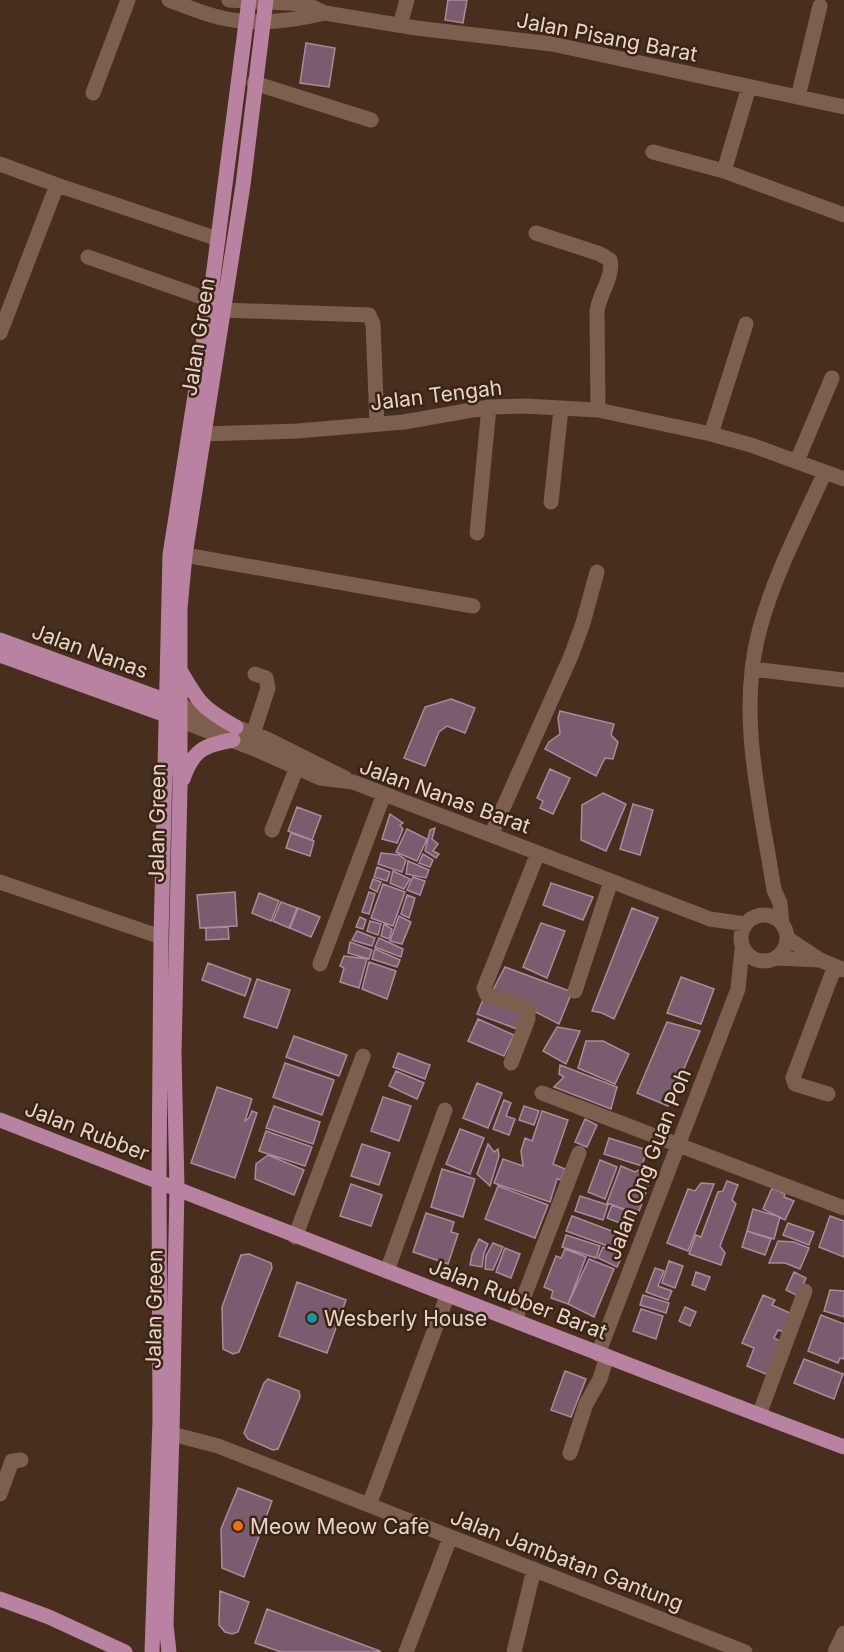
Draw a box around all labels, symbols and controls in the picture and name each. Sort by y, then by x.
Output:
street label: Jalan Pisang Barat [514,7,700,67]
street label: Jalan Green [176,276,220,398]
street label: Jalan Tengah [369,375,503,415]
street label: Jalan Nanas [28,618,152,684]
street label: Jalan Nanas Barat [356,753,534,839]
street label: Jalan Green [143,763,171,883]
street label: Jalan Ong Guan Poh [600,1065,696,1263]
street label: Jalan Rubber [21,1096,153,1166]
street label: Jalan Green [140,1249,168,1369]
street label: Jalan Rubber Barat [425,1254,611,1345]
place label: Wesberly House [324,1306,487,1331]
marker: Wesberly House [305,1311,319,1325]
street label: Jalan Jambatan Gantung [447,1504,687,1616]
place label: Meow Meow Cafe [250,1514,430,1539]
marker: Meow Meow Cafe [231,1519,245,1533]

